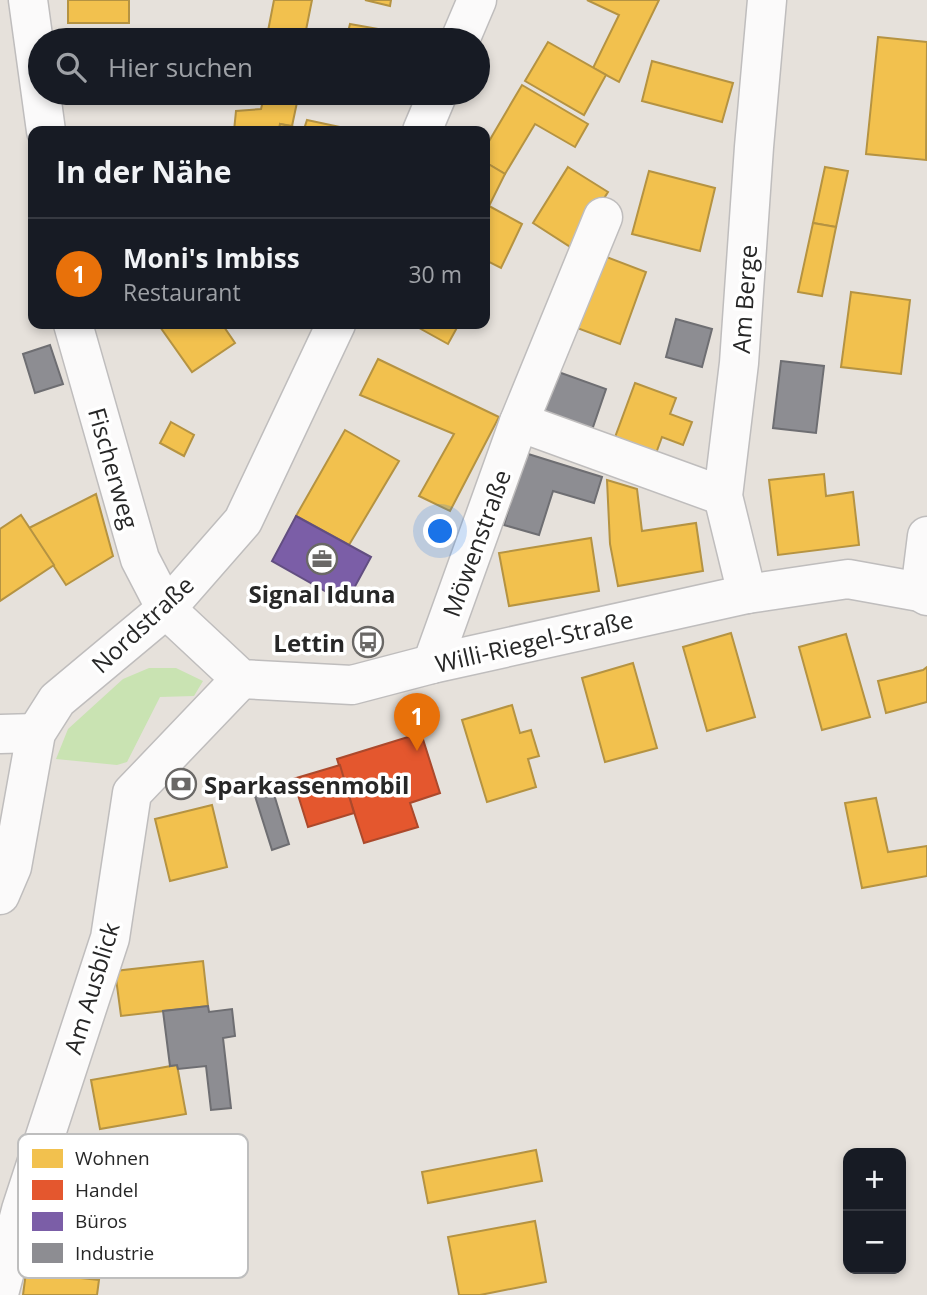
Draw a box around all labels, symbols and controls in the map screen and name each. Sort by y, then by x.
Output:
search box [28,28,490,105]
icon: search [52,48,90,86]
text: Hier suchen [108,49,253,85]
text: In der Nähe [56,151,232,192]
text: Moni's Imbiss [123,240,300,276]
street label: Am Berge [724,244,764,354]
text: 1 [72,258,86,290]
text: 30 m [408,258,462,290]
text: Restaurant [123,276,241,308]
street label: Fischerweg [81,404,147,532]
street label: Möwenstraße [434,465,518,621]
your location [423,514,457,548]
office icon: Signal Iduna [305,542,339,576]
street label: Nordstraße [84,568,200,680]
place label: Signal Iduna [248,577,396,610]
street label: Willi-Riegel-Straße [432,602,636,680]
bus stop icon: Lettin [351,625,385,659]
place label: Lettin [273,626,345,659]
pin: 1 [394,693,440,751]
bank icon: Sparkassenmobil [164,767,198,801]
place label: Sparkassenmobil [204,768,409,801]
street label: Am Ausblick [55,918,127,1058]
legend [18,1134,248,1278]
text: Wohnen [75,1145,150,1171]
map controls [843,1148,906,1274]
button: + [843,1148,906,1211]
text: Handel [75,1177,138,1203]
text: Büros [75,1208,127,1234]
button: − [843,1211,906,1274]
text: Industrie [75,1240,154,1266]

